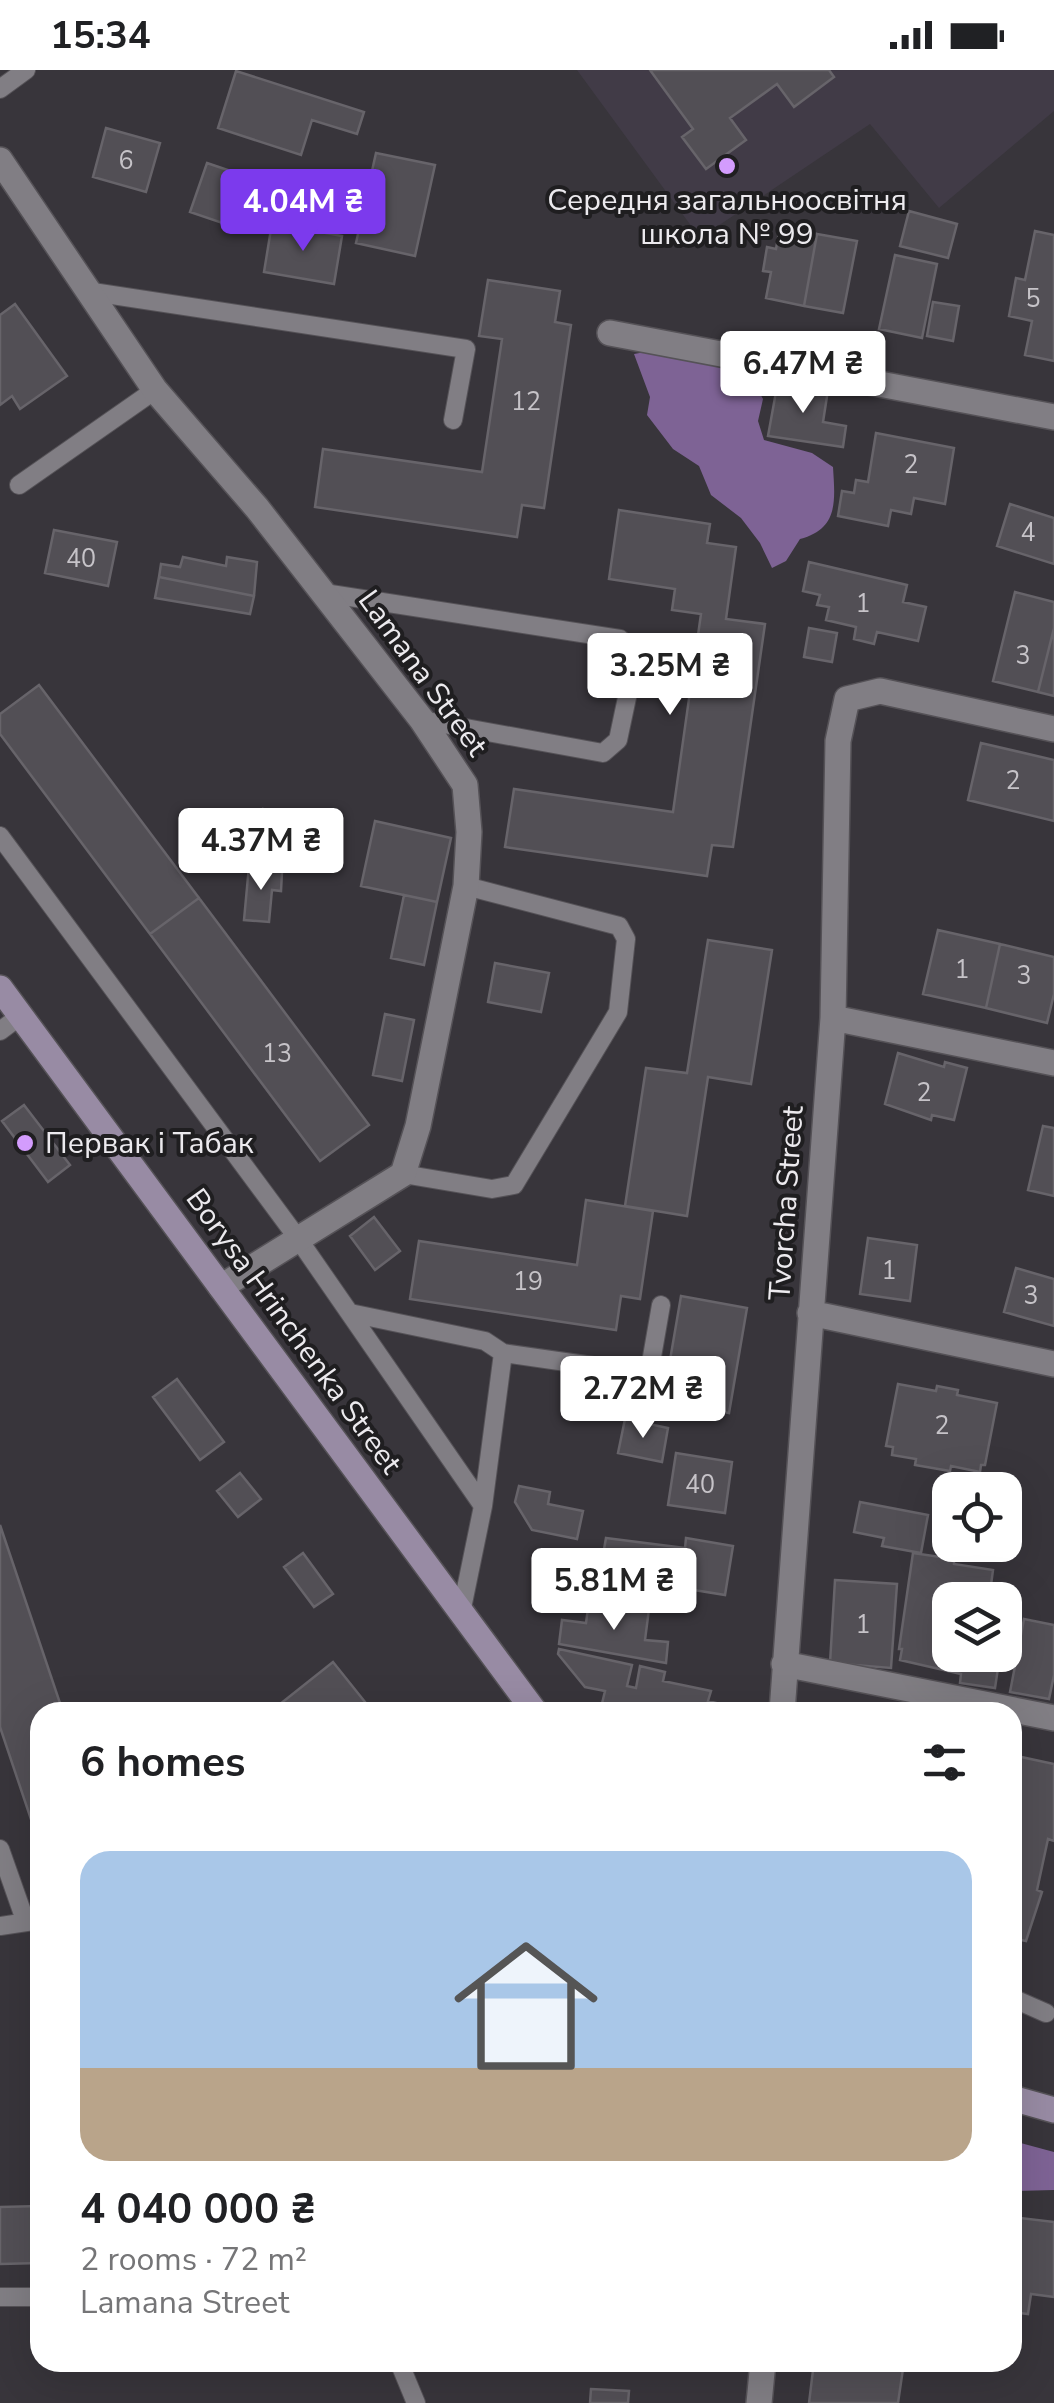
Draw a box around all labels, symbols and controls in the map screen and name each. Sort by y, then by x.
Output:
text: 15:34 [50,10,151,61]
house number: 6 [118,144,134,178]
marker: Середня загальноосвітня школа № 99 [716,155,738,177]
pin: 4.04M ₴ [211,169,395,254]
text: 4.04M ₴ [242,180,364,223]
place label: Середня загальноосвітня школа № 99 [547,180,907,255]
house number: 5 [1025,282,1041,316]
pin: 6.47M ₴ [711,331,895,416]
text: 6.47M ₴ [742,342,864,385]
house number: 12 [511,385,541,419]
house number: 2 [903,448,919,482]
house number: 4 [1020,516,1036,550]
house number: 40 [66,542,96,576]
street label: Lamana Street [348,582,497,765]
house number: 1 [855,587,871,621]
pin: 3.25M ₴ [578,633,762,718]
house number: 3 [1015,639,1031,673]
text: 3.25M ₴ [609,644,731,687]
house number: 2 [1005,764,1021,798]
pin: 4.37M ₴ [169,808,353,893]
text: 4.37M ₴ [200,819,322,862]
house number: 1 [954,953,970,987]
house number: 3 [1016,959,1032,993]
house number: 13 [262,1037,292,1071]
house number: 2 [916,1076,932,1110]
street label: Tvorcha Street [759,1104,814,1302]
place label: Первак і Табак [45,1123,254,1164]
marker: Первак і Табак [14,1132,36,1154]
street label: Borysa Hrinchenka Street [176,1180,411,1483]
house number: 1 [881,1254,897,1288]
house number: 19 [513,1265,543,1299]
house number: 3 [1023,1279,1039,1313]
pin: 2.72M ₴ [551,1356,735,1441]
text: 2.72M ₴ [582,1367,704,1410]
house number: 2 [934,1409,950,1443]
house number: 40 [685,1468,715,1502]
map controls [932,1472,1022,1672]
button: locate [932,1472,1022,1562]
pin: 5.81M ₴ [522,1548,706,1633]
text: 5.81M ₴ [553,1559,675,1602]
button: layers [932,1582,1022,1672]
house number: 1 [855,1608,871,1642]
text: 6 homes [80,1734,245,1791]
icon: filters [917,1735,972,1790]
icon: home [436,1916,616,2096]
text: 4 040 000 ₴ [80,2181,316,2238]
text: 2 rooms · 72 m² [80,2238,307,2281]
text: Lamana Street [80,2281,289,2324]

